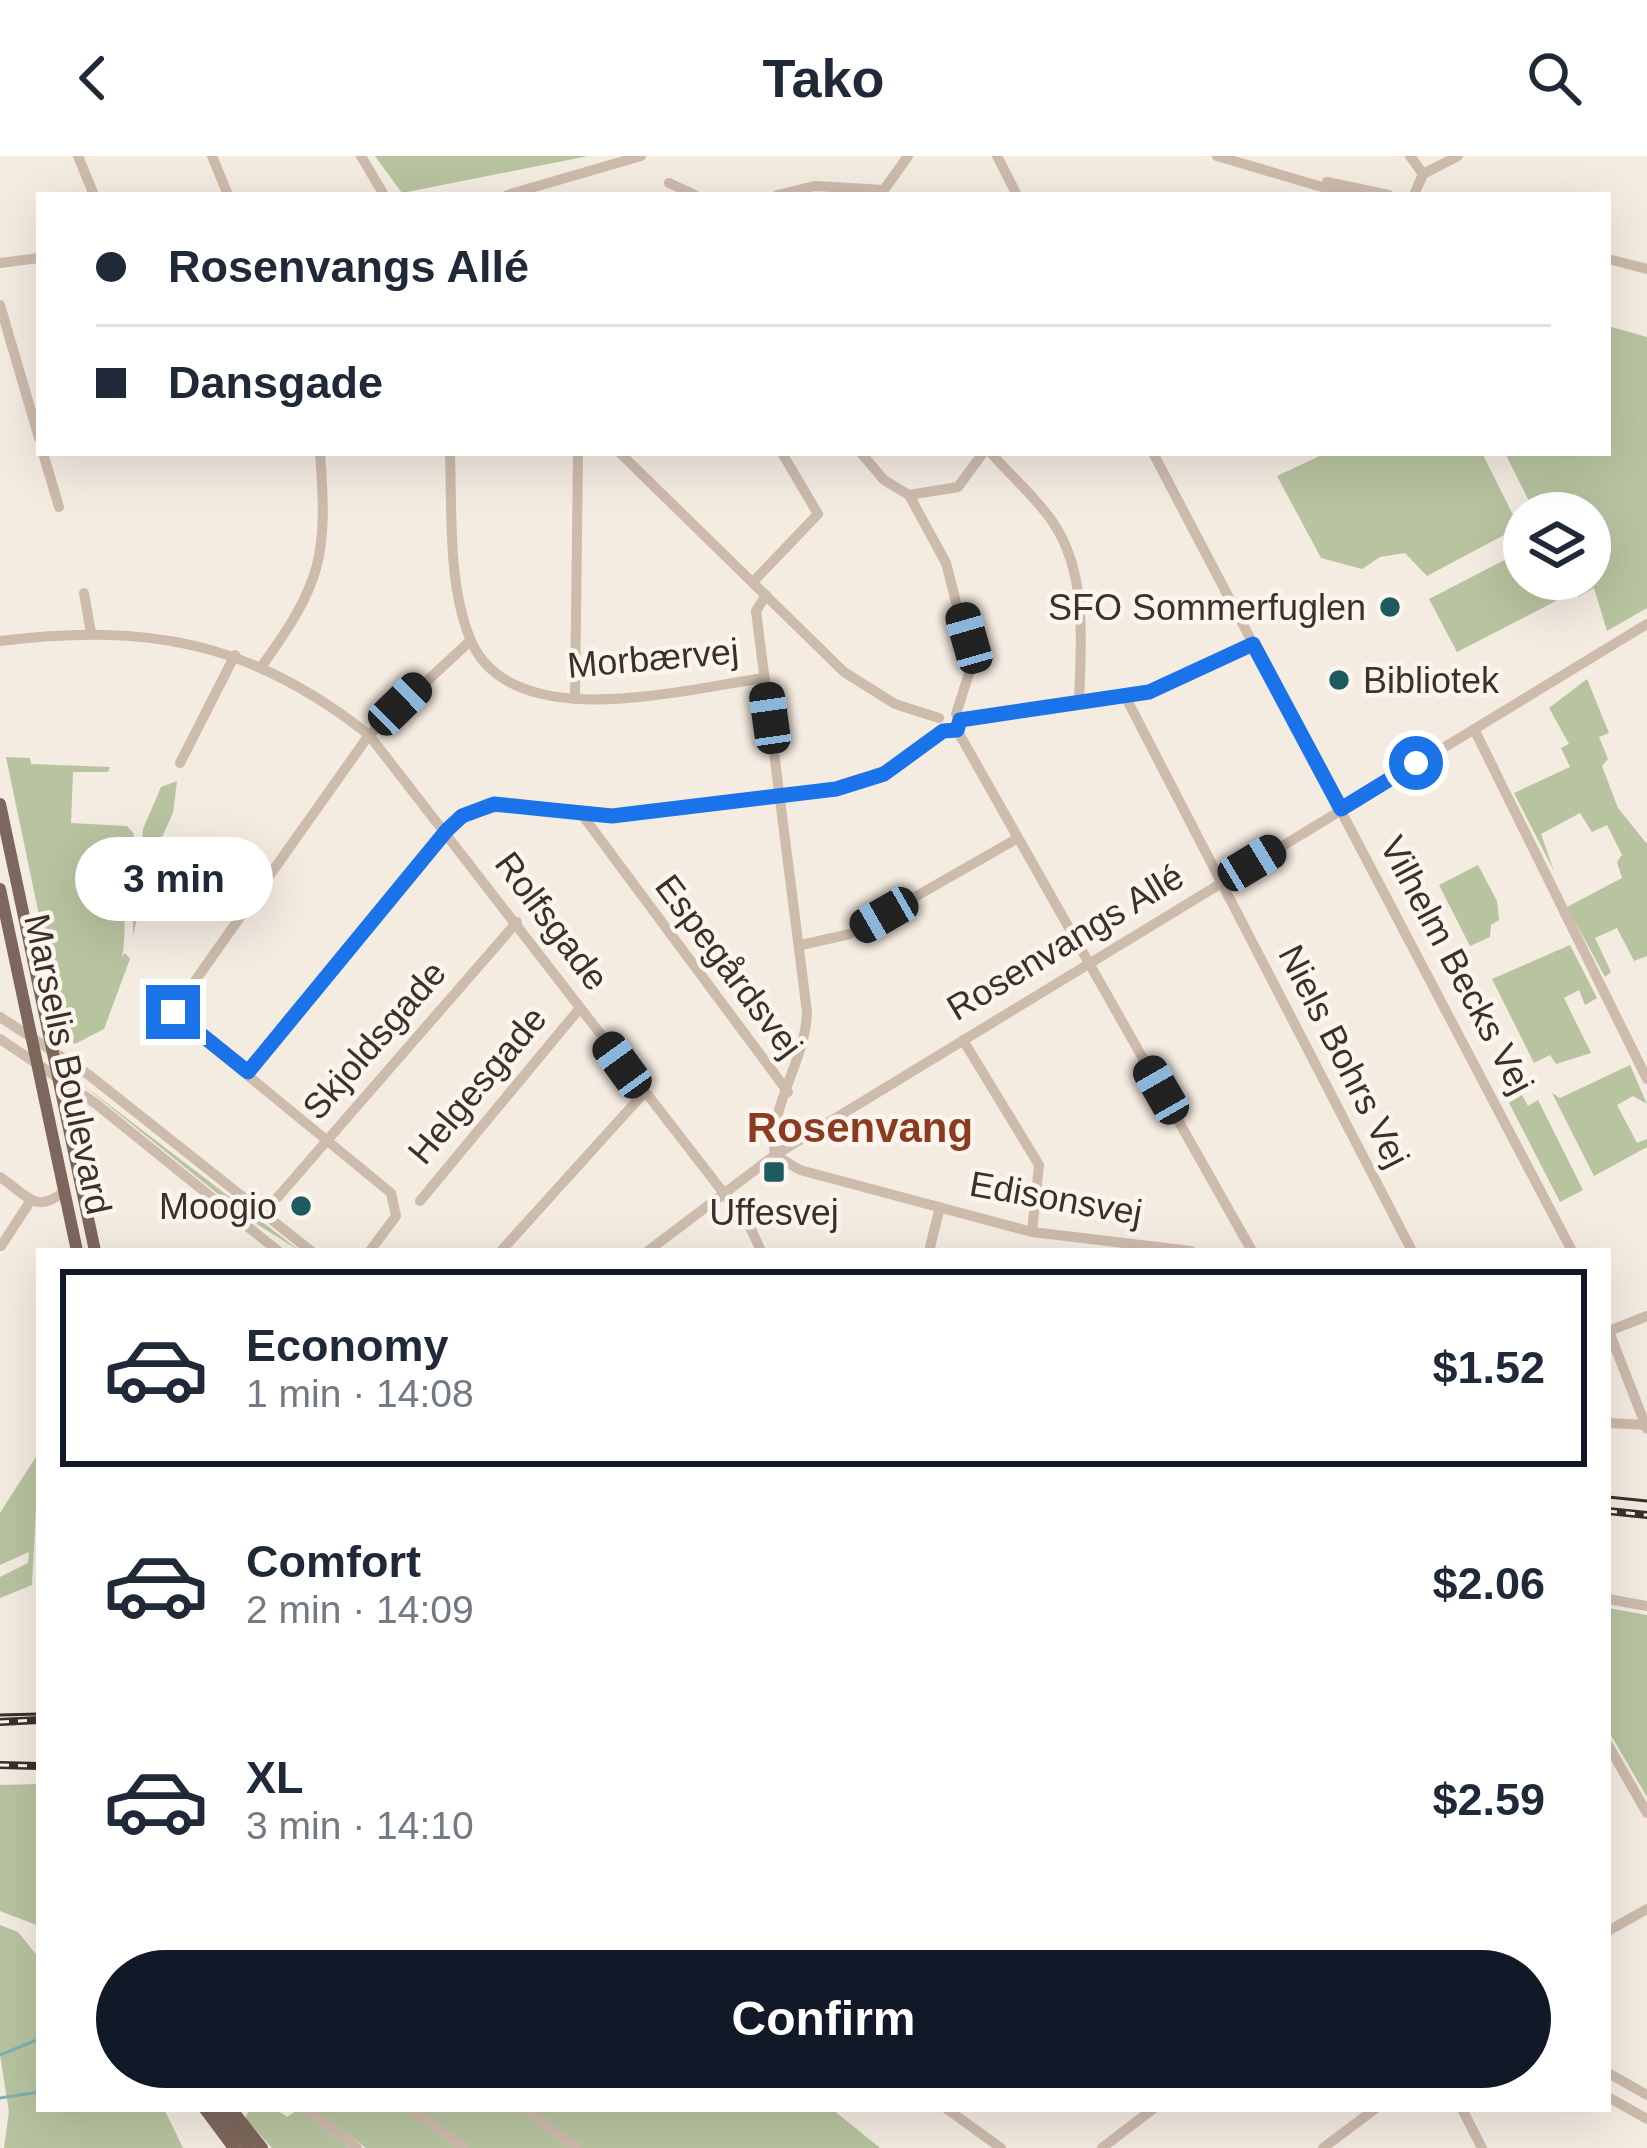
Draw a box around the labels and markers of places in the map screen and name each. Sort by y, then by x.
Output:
place label: SFO Sommerfuglen [1048,587,1366,628]
marker: SFO Sommerfuglen [1377,594,1403,620]
place label: Bibliotek [1363,660,1500,701]
marker: Bibliotek [1326,667,1352,693]
marker: Uffesvej [761,1159,787,1185]
place label: Moogio [159,1186,277,1227]
place label: Uffesvej [709,1192,839,1233]
marker: Moogio [288,1193,314,1219]

